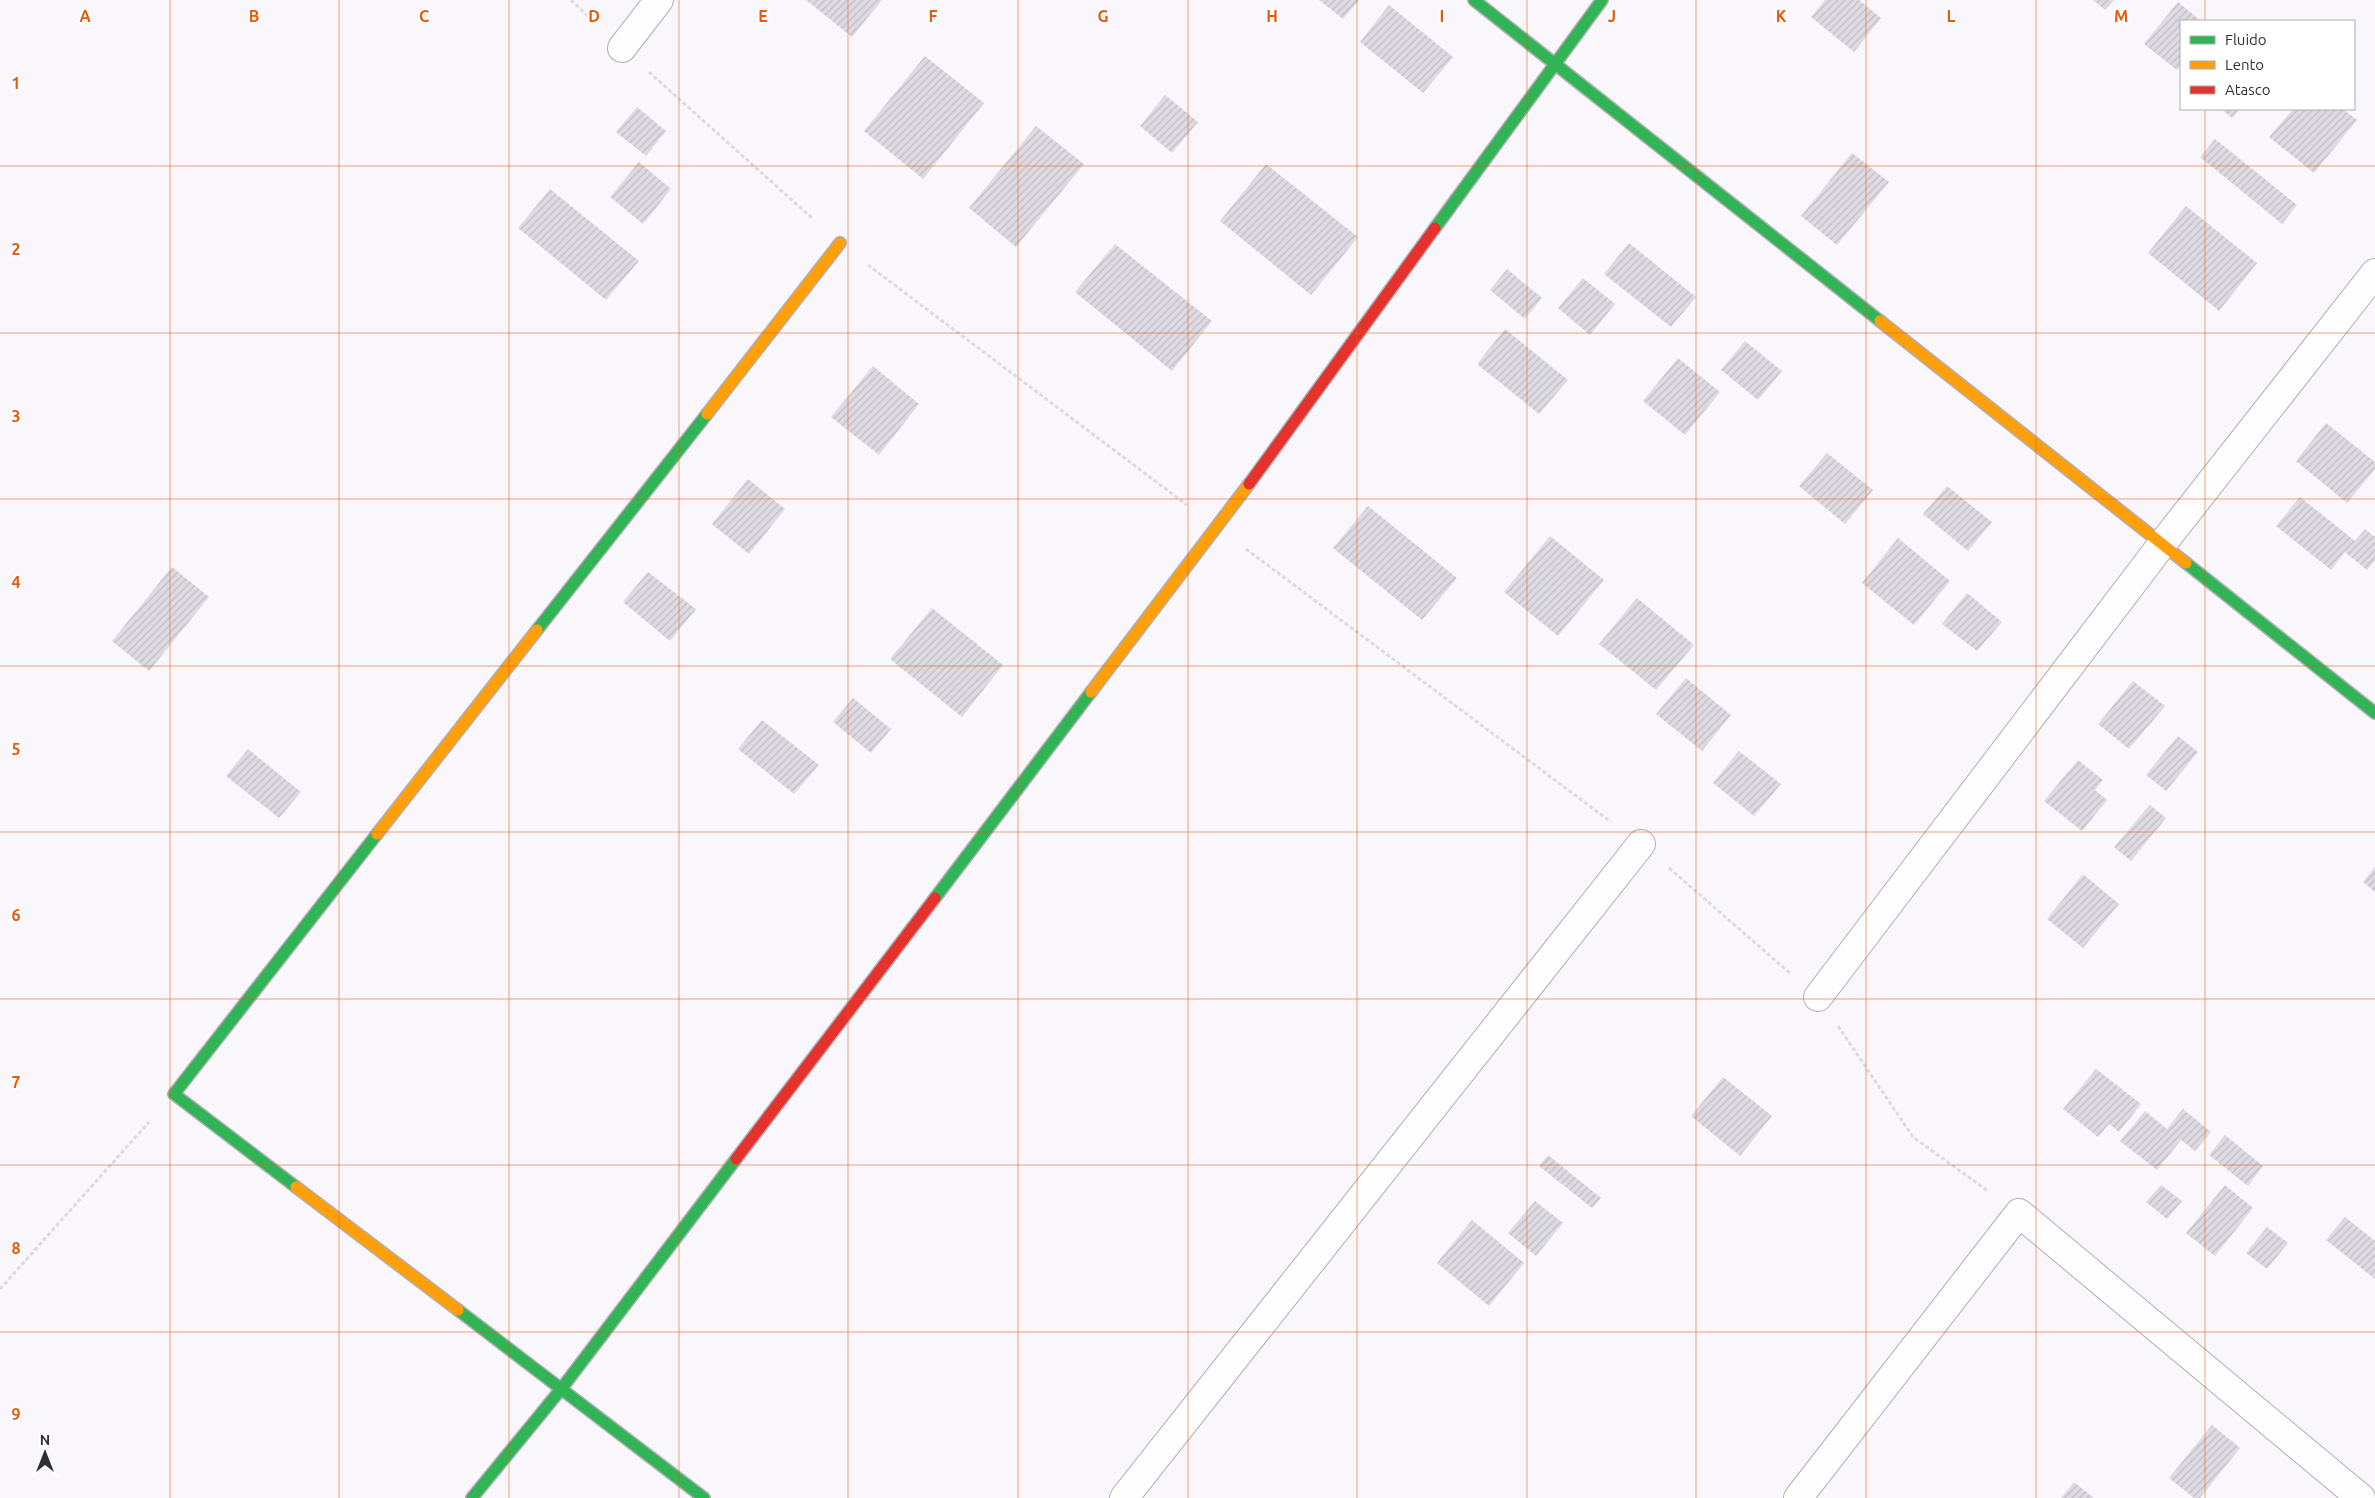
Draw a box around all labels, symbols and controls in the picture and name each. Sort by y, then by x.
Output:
text: A [79,7,91,25]
text: B [249,7,259,25]
text: C [419,7,429,25]
text: D [588,7,600,25]
text: E [758,7,768,25]
text: F [929,7,938,25]
text: G [1097,7,1109,25]
text: H [1266,7,1278,25]
text: I [1440,7,1444,25]
text: J [1608,7,1616,25]
text: K [1776,7,1787,25]
text: L [1947,7,1956,25]
text: M [2114,7,2128,25]
legend [2180,20,2355,110]
text: Fluido [2225,31,2267,48]
text: Lento [2225,56,2264,73]
text: 1 [11,74,21,92]
text: Atasco [2225,81,2271,98]
text: 2 [11,240,21,258]
text: 3 [11,407,21,425]
text: 4 [11,573,21,591]
text: 5 [11,740,21,758]
text: 6 [11,906,21,924]
text: 7 [11,1073,21,1091]
text: 8 [11,1239,21,1257]
text: 9 [11,1405,21,1423]
north arrow [20,1428,70,1478]
text: N [40,1432,50,1448]

